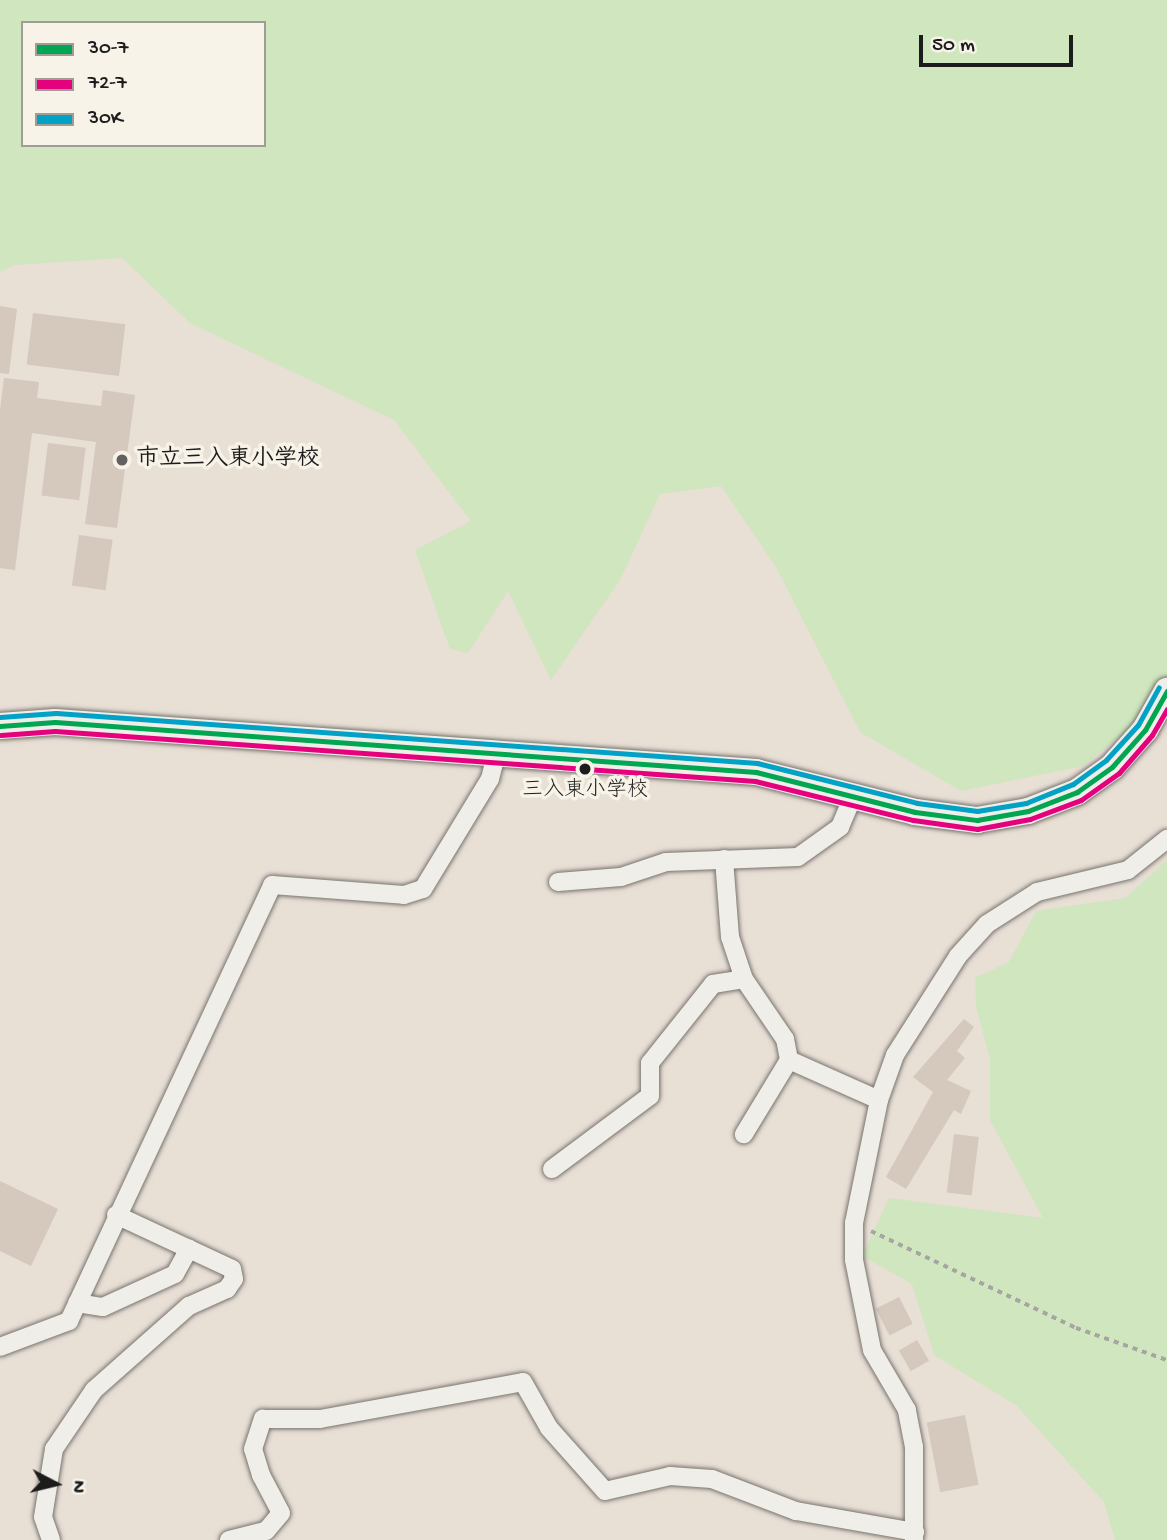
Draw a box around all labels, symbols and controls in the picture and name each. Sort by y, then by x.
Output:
legend [21,21,266,147]
scale bar [922,21,1076,65]
text: 50 m [932,34,975,59]
text: 30-7 [88,37,128,62]
text: 72-7 [88,72,127,97]
text: 30K [88,107,122,132]
place label: 市立三入東小学校 [136,446,320,474]
marker: 市立三入東小学校 [114,452,130,468]
marker: 三入東小学校 [578,762,592,776]
place label: 三入東小学校 [522,779,648,805]
north arrow [21,1449,91,1519]
text: N [65,1479,90,1494]

